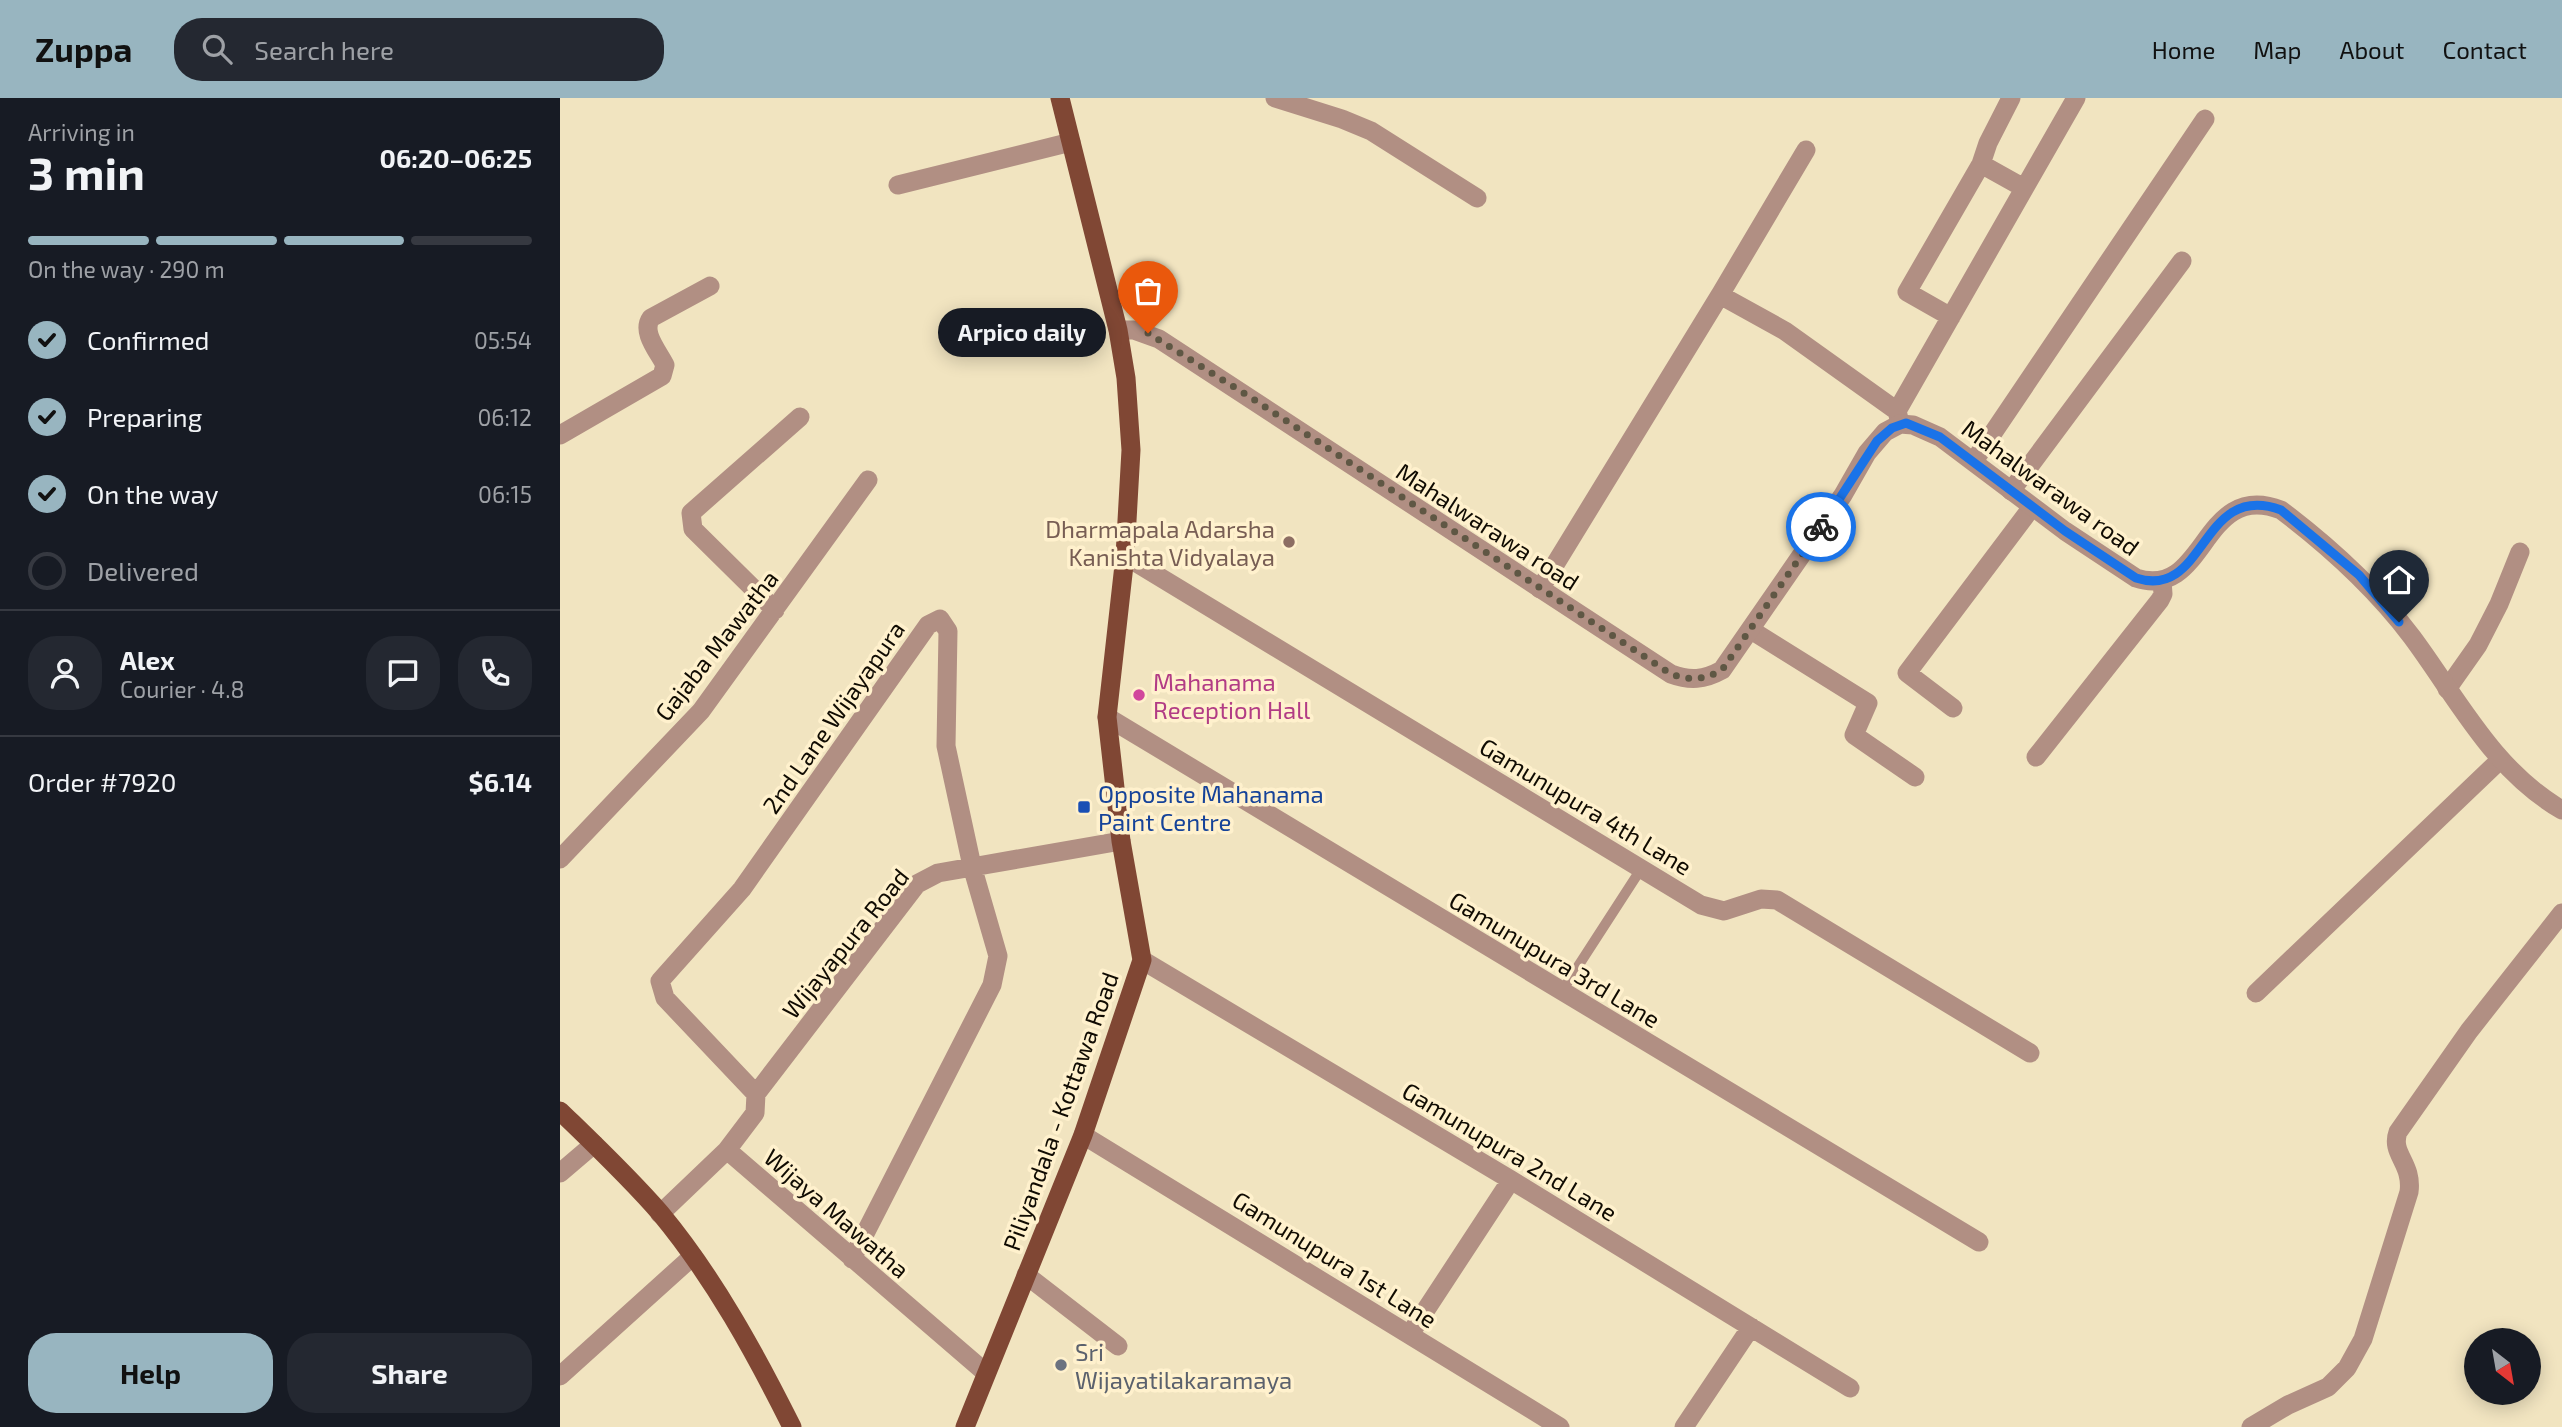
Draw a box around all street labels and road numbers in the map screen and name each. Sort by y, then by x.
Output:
street label: Mahalwarawa road [1957,413,2145,561]
street label: Mahalwarawa road [1391,456,1585,596]
street label: Gajaba Mawatha [648,564,784,726]
street label: 2nd Lane Wijayapura [756,615,910,819]
street label: Gamunupura 4th Lane [1475,731,1697,881]
street label: Wijayapura Road [776,862,914,1024]
street label: Gamunupura 3rd Lane [1444,885,1666,1033]
street label: Piliyandala - Kottawa Road [996,968,1124,1254]
street label: Gamunupura 2nd Lane [1397,1075,1623,1227]
street label: Wijaya Mawatha [759,1142,915,1284]
street label: Gamunupura 1st Lane [1228,1184,1442,1334]

